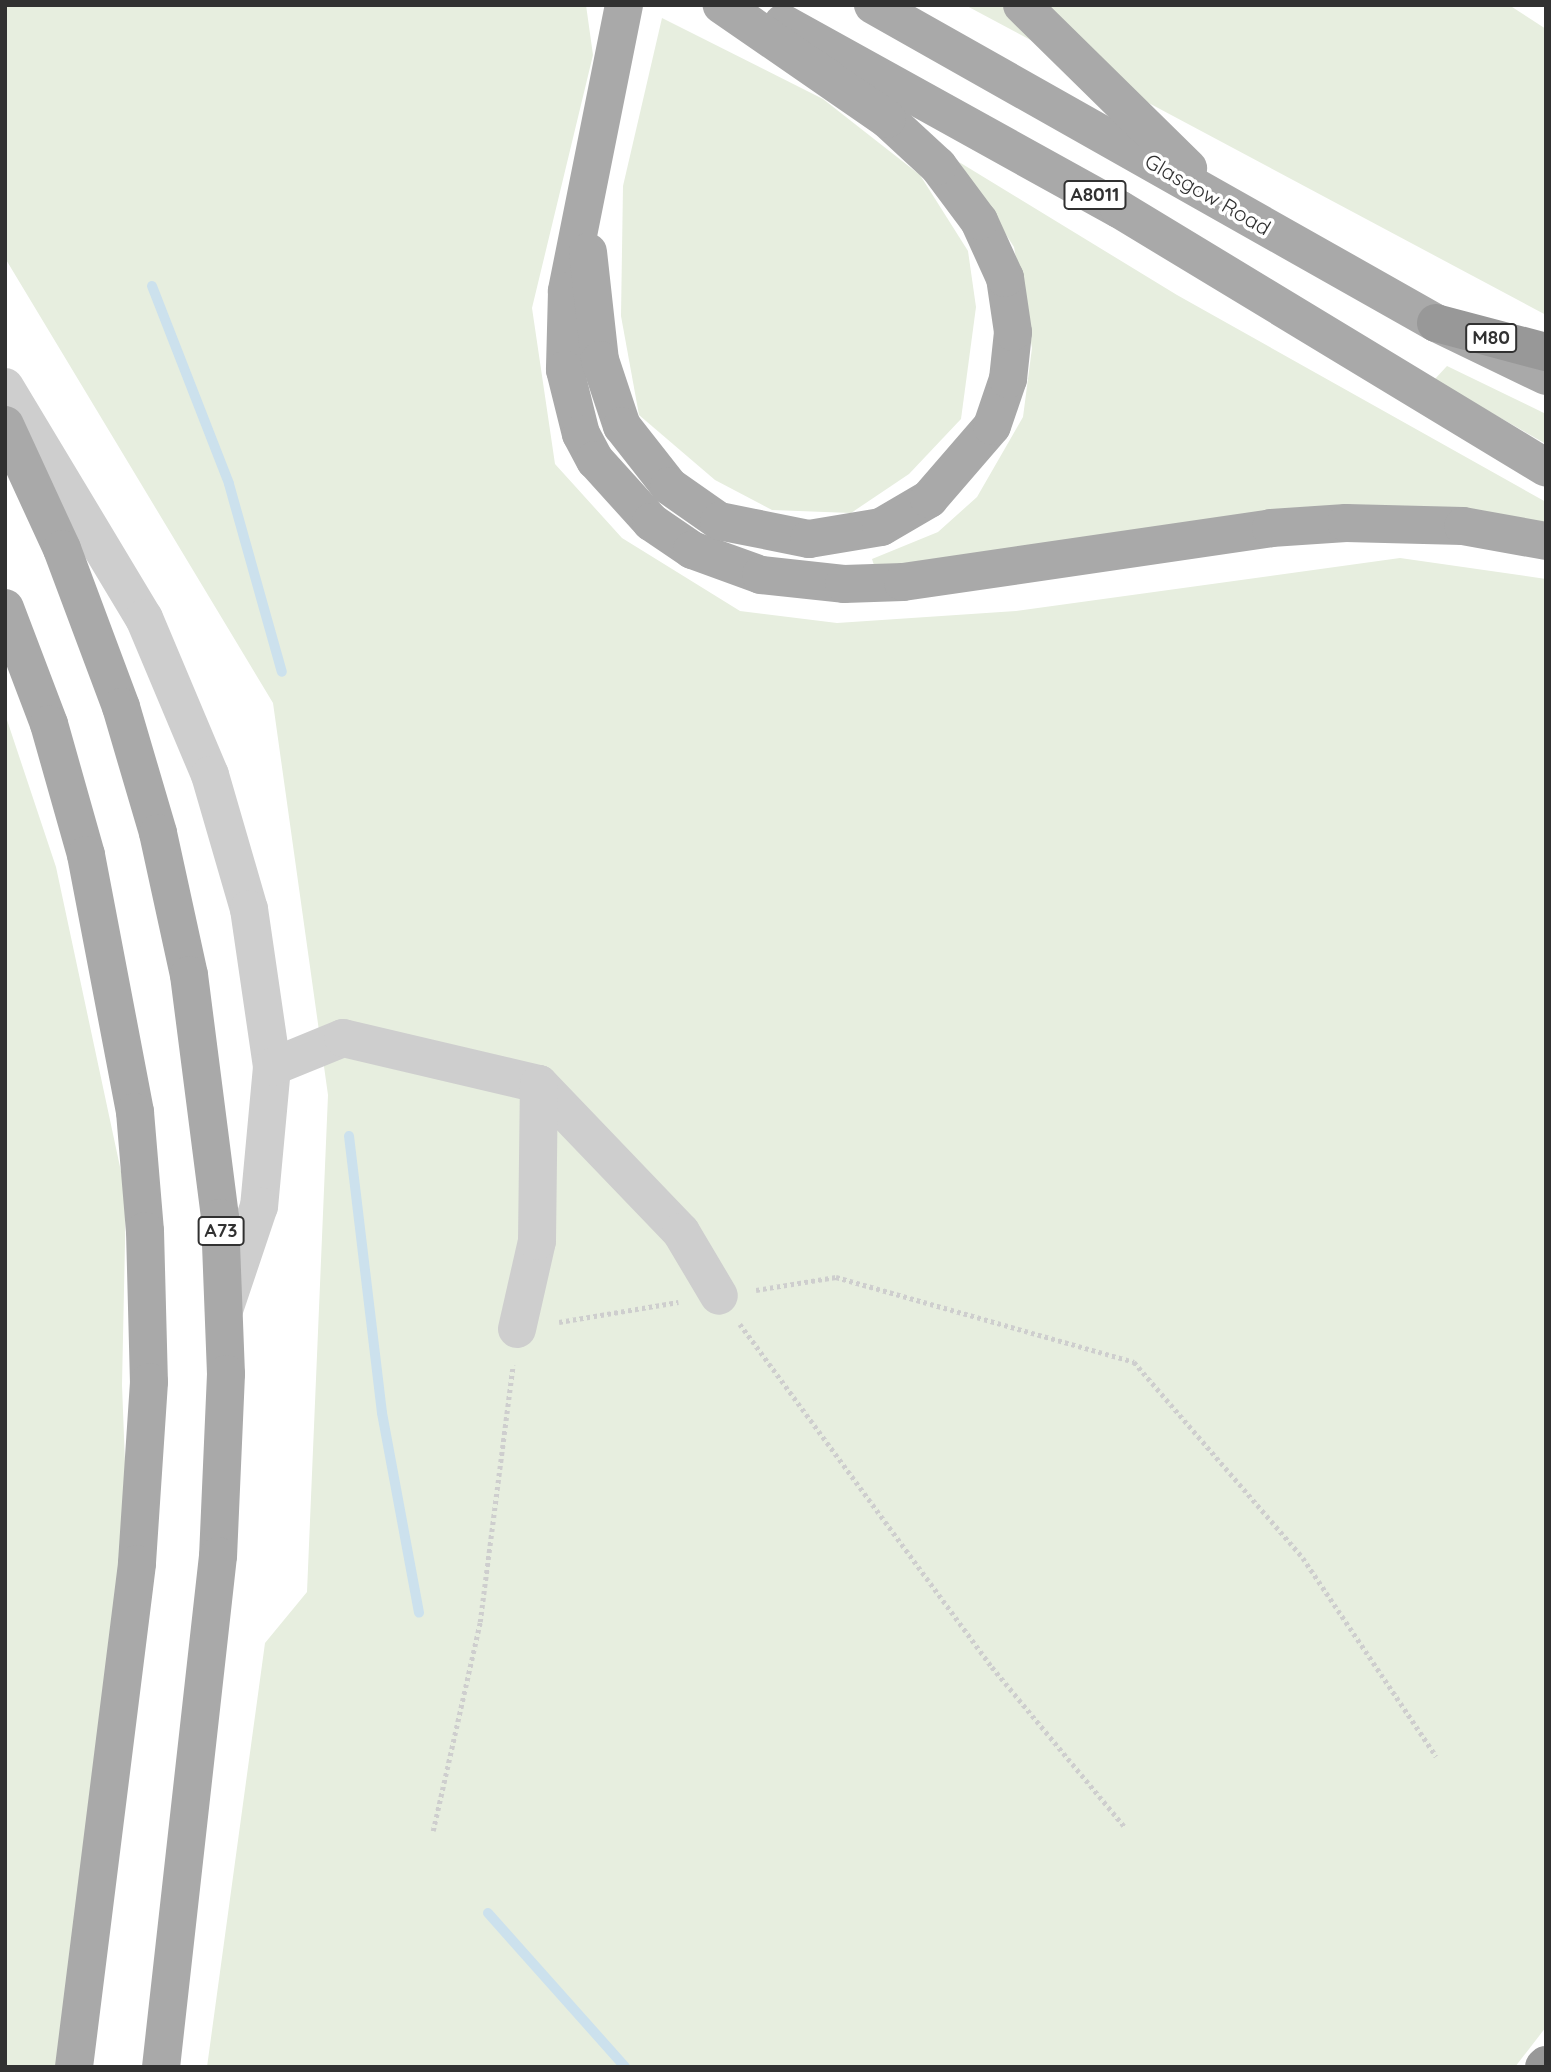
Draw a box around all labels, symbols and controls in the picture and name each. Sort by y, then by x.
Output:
street label: Glasgow Road [1141,148,1275,240]
road number: A8011 [1062,180,1128,210]
road number: M80 [1465,322,1517,354]
road number: A73 [196,1216,246,1246]

